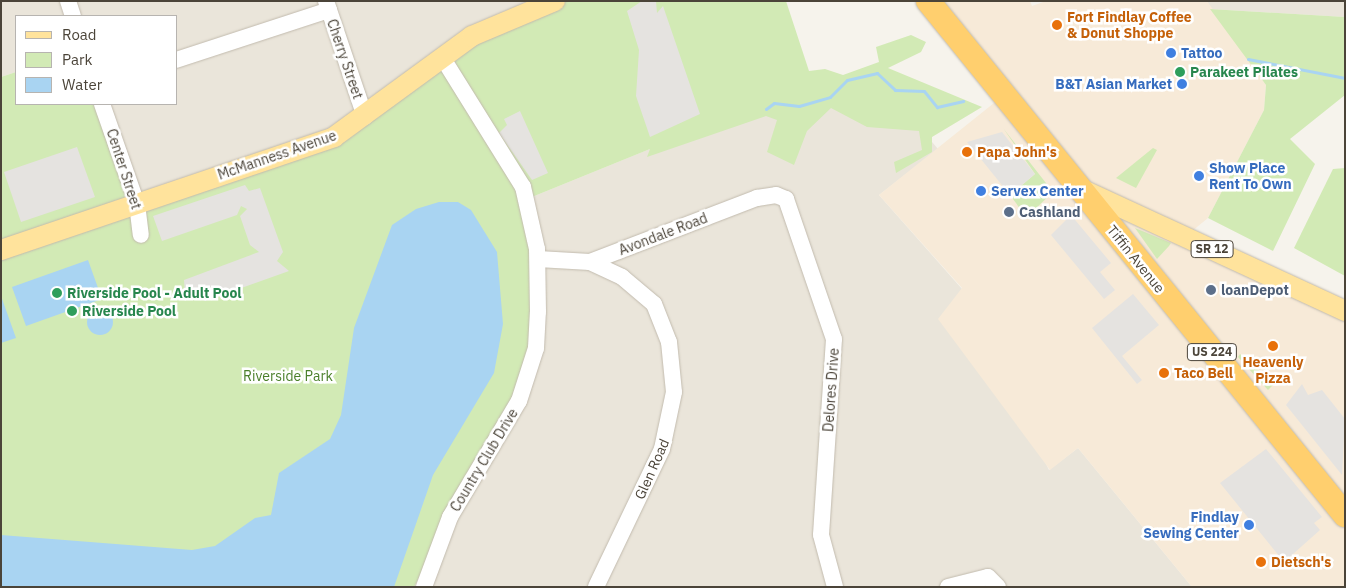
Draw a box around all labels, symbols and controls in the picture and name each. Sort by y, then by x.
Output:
place label: Fort Findlay Coffee & Donut Shoppe [1067,9,1192,41]
legend [15,15,178,105]
street label: Cherry Street [323,17,367,101]
marker: Fort Findlay Coffee & Donut Shoppe [1051,19,1063,31]
text: Road [62,25,97,44]
place label: Tattoo [1181,45,1222,61]
marker: Tattoo [1165,47,1177,59]
text: Park [62,50,92,69]
place label: Parakeet Pilates [1190,64,1298,80]
marker: Parakeet Pilates [1174,66,1186,78]
text: Water [62,75,102,94]
place label: B&T Asian Market [1055,76,1172,92]
marker: B&T Asian Market [1176,78,1188,90]
street label: Center Street [103,127,145,211]
street label: McManness Avenue [215,127,339,183]
place label: Papa John's [977,144,1057,160]
marker: Papa John's [961,146,973,158]
place label: Show Place Rent To Own [1209,160,1292,192]
marker: Show Place Rent To Own [1193,170,1205,182]
place label: Servex Center [991,183,1084,199]
marker: Servex Center [975,185,987,197]
place label: Cashland [1019,204,1081,220]
marker: Cashland [1003,206,1015,218]
street label: Avondale Road [616,209,710,259]
street label: Tiffin Avenue [1104,222,1168,296]
road number: SR 12 [1190,240,1234,258]
place label: loanDepot [1221,282,1289,298]
marker: loanDepot [1205,284,1217,296]
place label: Riverside Pool - Adult Pool [67,285,242,301]
marker: Riverside Pool - Adult Pool [51,287,63,299]
place label: Riverside Pool [82,303,176,319]
marker: Riverside Pool [66,305,78,317]
marker: Heavenly Pizza [1267,340,1279,352]
road number: US 224 [1186,342,1238,362]
street label: Delores Drive [820,347,842,433]
place label: Heavenly Pizza [1242,354,1304,387]
place label: Taco Bell [1174,365,1233,381]
marker: Taco Bell [1158,367,1170,379]
park label: Riverside Park [243,368,333,384]
street label: Country Club Drive [447,405,521,515]
street label: Glen Road [631,436,673,502]
place label: Findlay Sewing Center [1143,509,1239,542]
marker: Findlay Sewing Center [1243,519,1255,531]
place label: Dietsch's [1271,554,1331,570]
marker: Dietsch's [1255,556,1267,568]

